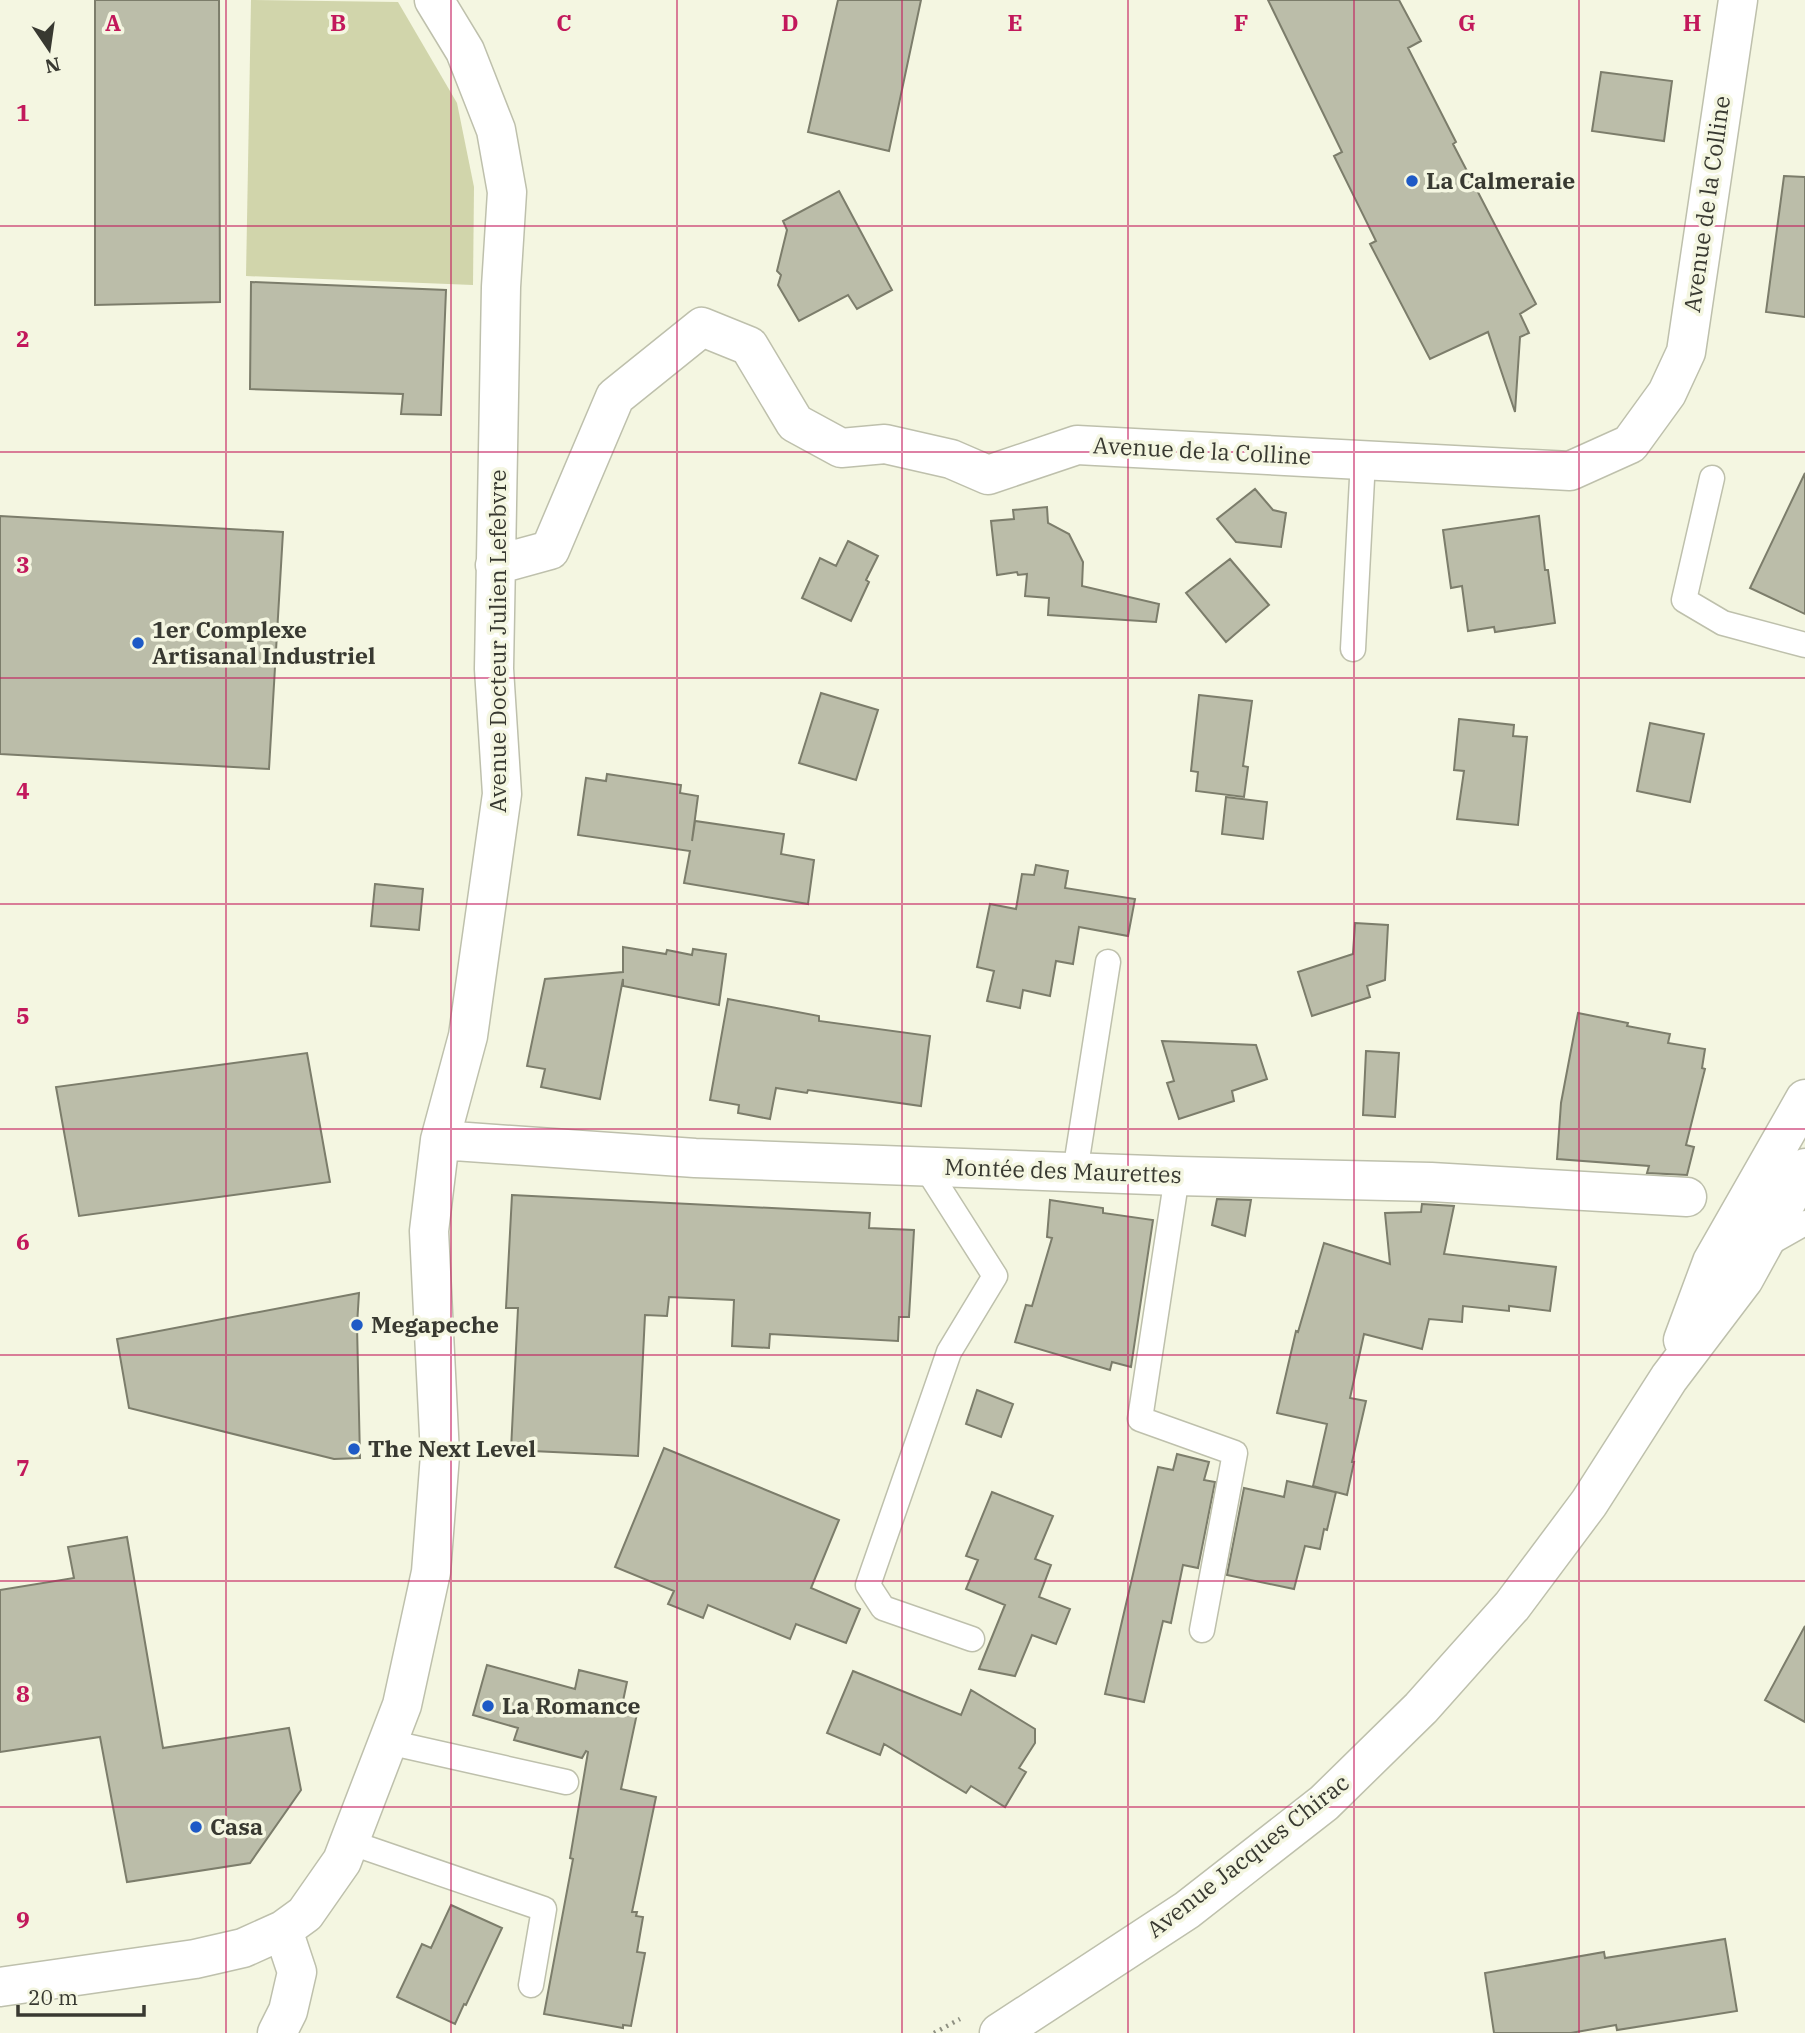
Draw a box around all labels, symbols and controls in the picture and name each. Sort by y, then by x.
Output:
text: A [105,7,121,37]
text: B [330,7,346,37]
text: C [556,7,572,37]
text: D [781,7,799,37]
text: E [1007,7,1023,37]
text: F [1234,7,1248,37]
text: G [1458,7,1476,37]
text: H [1683,7,1701,37]
north arrow [14,14,84,84]
text: N [43,52,63,79]
street label: Avenue de la Colline [1676,94,1736,314]
text: 1 [16,97,30,127]
place label: La Calmeraie [1426,165,1575,195]
marker: La Calmeraie [1404,173,1420,189]
text: 2 [16,323,30,353]
street label: Avenue de la Colline [1092,429,1312,471]
street label: Avenue Docteur Julien Lefebvre [482,469,512,813]
text: 3 [16,549,30,579]
place label: 1er Complexe Artisanal Industriel [152,614,375,670]
marker: 1er Complexe Artisanal Industriel [130,635,146,651]
text: 4 [16,775,30,805]
text: 5 [16,1000,30,1030]
street label: Montée des Maurettes [944,1151,1182,1189]
text: 6 [16,1226,30,1256]
place label: Megapeche [371,1309,499,1339]
marker: Megapeche [349,1317,365,1333]
place label: The Next Level [368,1433,536,1463]
marker: The Next Level [346,1441,362,1457]
text: 7 [16,1452,30,1482]
text: 8 [16,1678,30,1708]
place label: La Romance [502,1690,641,1720]
marker: La Romance [480,1698,496,1714]
street label: Avenue Jacques Chirac [1140,1767,1355,1944]
place label: Casa [210,1811,263,1841]
marker: Casa [188,1819,204,1835]
text: 9 [16,1904,30,1934]
scale bar [18,1974,144,2018]
text: 20 m [28,1983,78,2011]

